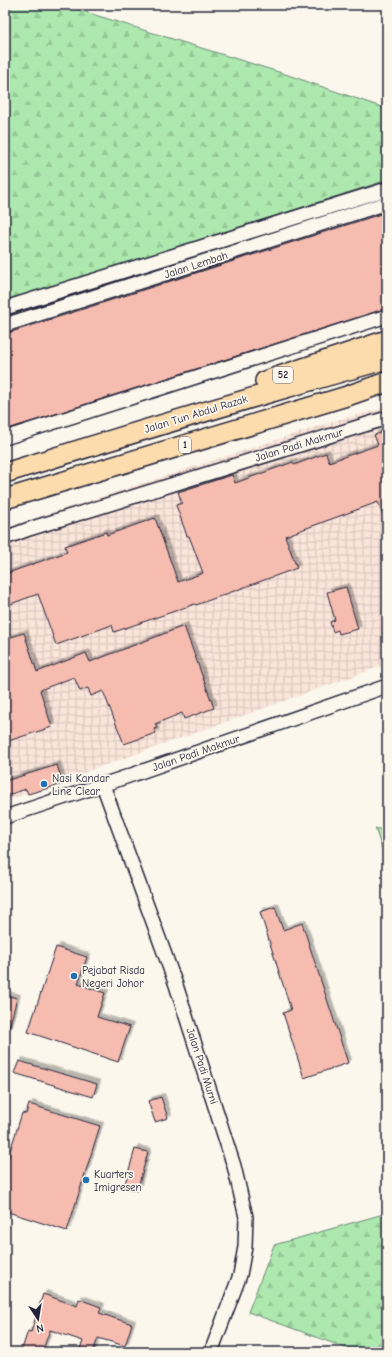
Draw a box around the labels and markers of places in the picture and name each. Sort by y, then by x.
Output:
place label: Nasi Kandar Line Clear [52,772,110,798]
marker: Nasi Kandar Line Clear [39,779,49,789]
place label: Pejabat Risda Negeri Johor [82,964,145,990]
marker: Pejabat Risda Negeri Johor [69,971,79,981]
place label: Kuarters Imigresen [94,1168,142,1194]
marker: Kuarters Imigresen [81,1175,91,1185]

